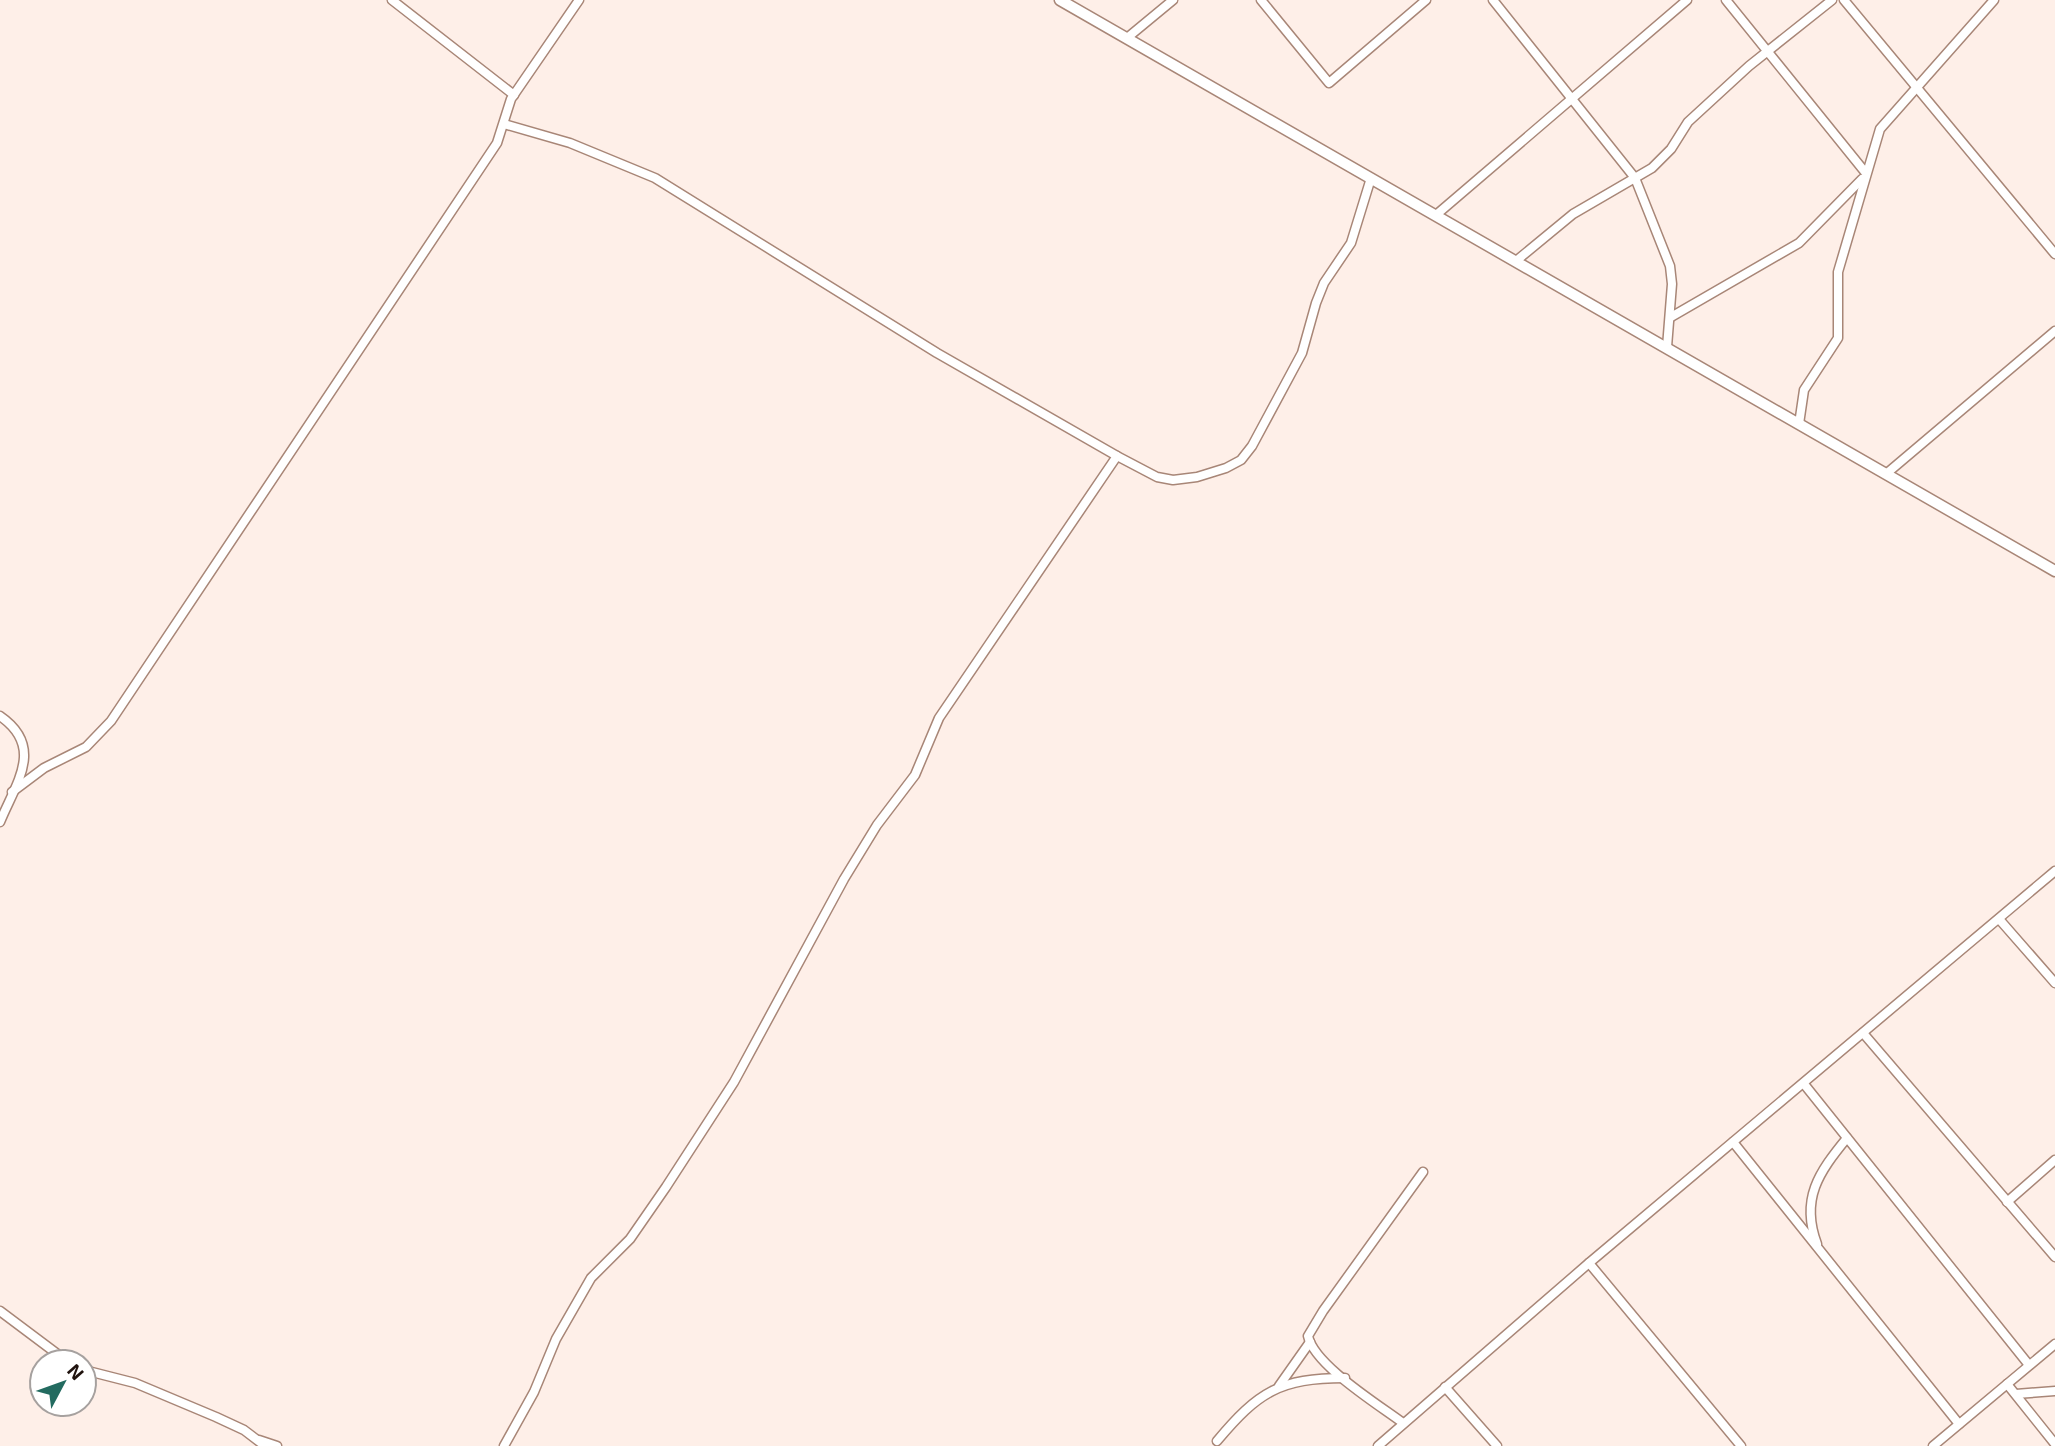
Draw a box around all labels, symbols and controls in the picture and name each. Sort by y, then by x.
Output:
north arrow [28,1348,98,1418]
text: N [63,1359,89,1384]

